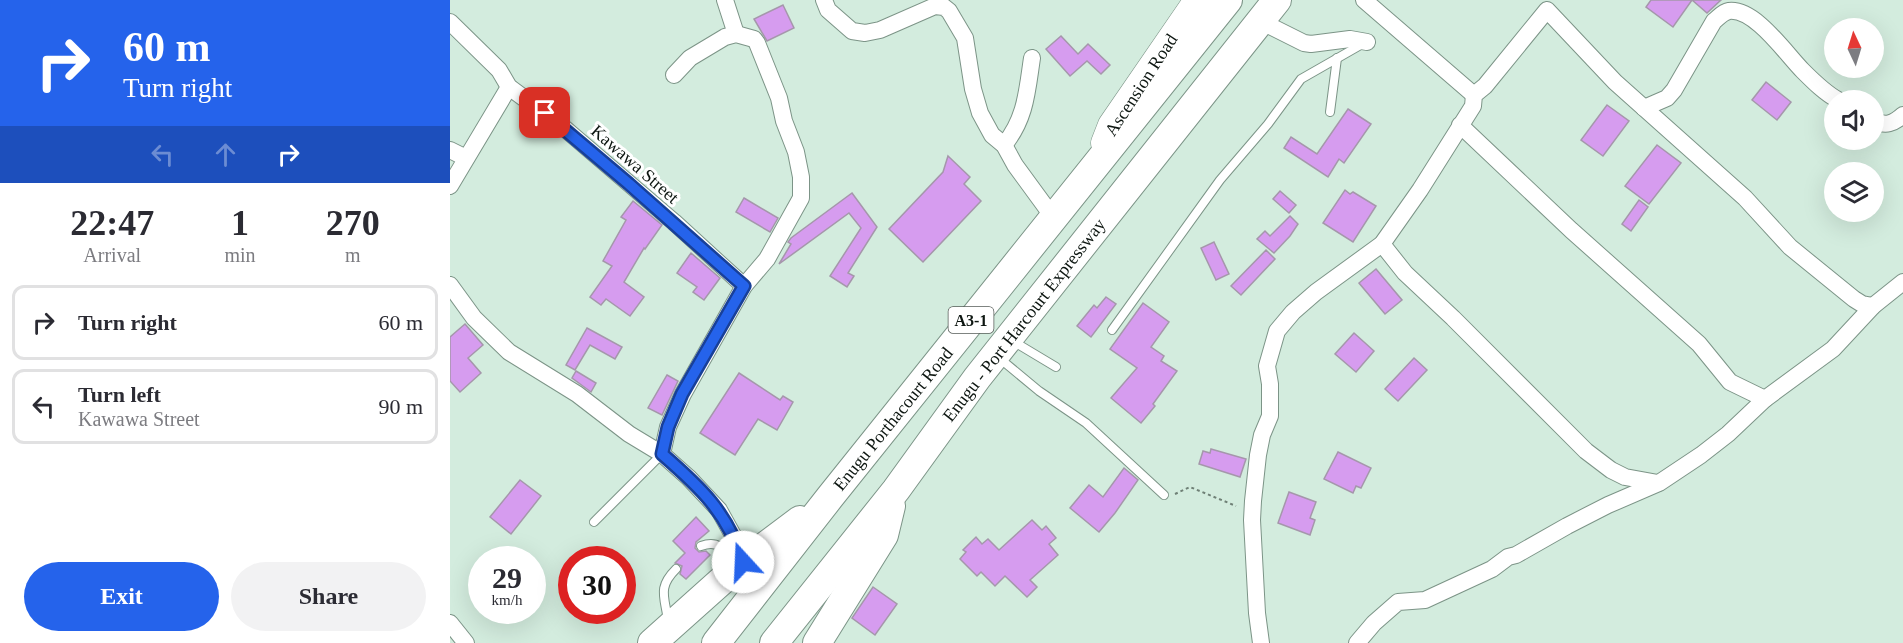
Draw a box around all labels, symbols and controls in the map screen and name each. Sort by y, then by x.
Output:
north arrow [1824,18,1884,78]
map controls [1824,18,1884,222]
icon: right [24,24,102,102]
text: 60 m [123,24,211,70]
street label: Ascension Road [1101,30,1181,140]
text: Turn right [123,73,232,103]
pin [519,87,570,138]
button: sound [1824,90,1884,150]
icon: arrive [528,96,561,129]
street label: Kawawa Street [587,121,683,207]
icon: left [146,138,179,171]
icon: ahead [209,138,242,171]
icon: right [272,138,305,171]
button: layers [1824,162,1884,222]
text: 22:47 [70,203,154,243]
text: 1 [231,203,249,243]
text: 270 [326,203,380,243]
street label: Enugu - Port Harcourt Expressway [939,215,1109,425]
text: Arrival [83,244,141,266]
text: min [224,244,256,266]
text: m [345,244,361,266]
icon: right [27,306,60,339]
road number: A3-1 [948,307,994,333]
text: Turn right [78,310,177,335]
text: 60 m [378,310,423,335]
street label: Enugu Porthacourt Road [829,344,957,494]
text: Turn left [78,382,161,407]
icon: left [27,390,60,423]
text: 90 m [378,394,423,419]
text: Kawawa Street [78,408,200,430]
position arrow [711,530,775,594]
speed limit sign: 30 [558,546,636,624]
text: 29 [492,561,522,594]
button: Exit [24,562,219,631]
button: Share [231,562,426,631]
text: km/h [492,592,522,608]

